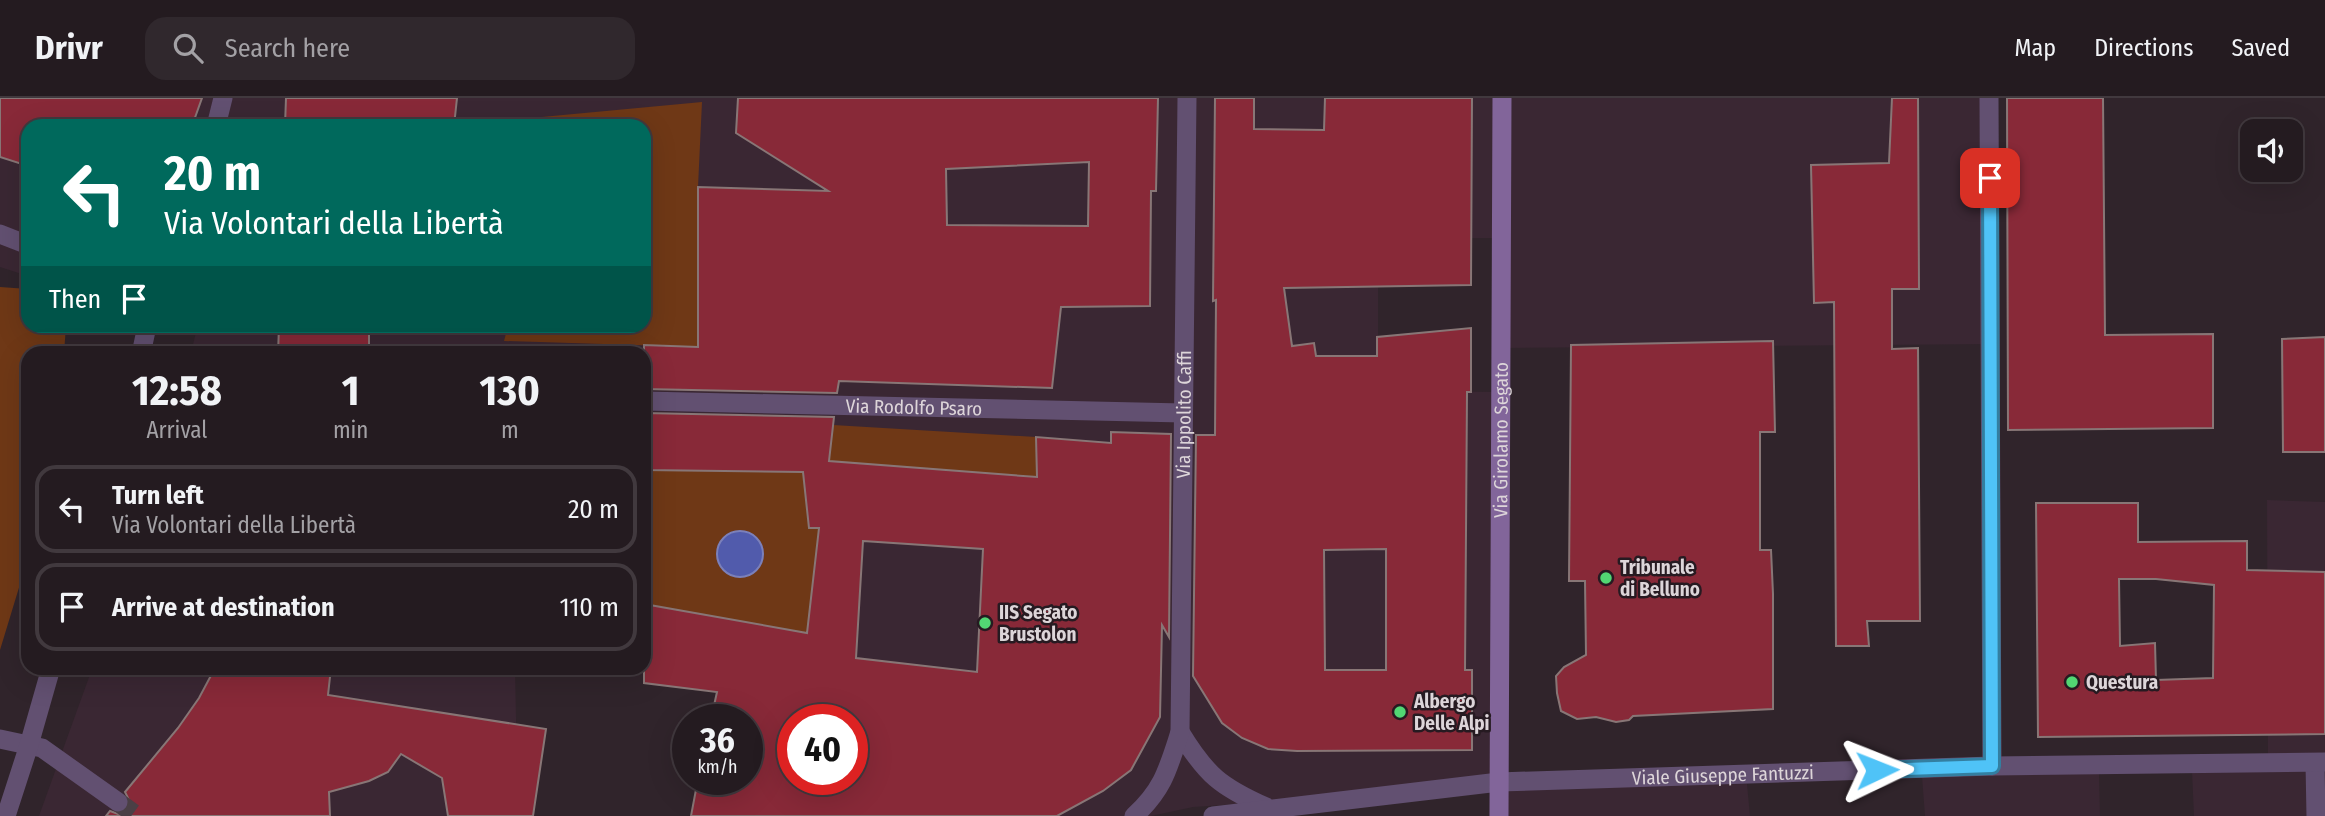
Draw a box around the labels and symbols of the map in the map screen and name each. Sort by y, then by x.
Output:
pin [1960,148,2020,208]
street label: Via Ippolito Caffi [1171,350,1196,479]
street label: Via Girolamo Segato [1489,362,1512,518]
street label: Via Rodolfo Psaro [845,394,982,420]
place label: Tribunale di Belluno [1620,556,1700,601]
marker: Tribunale di Belluno [1598,570,1614,586]
place label: IIS Segato Brustolon [999,601,1077,646]
marker: IIS Segato Brustolon [977,615,993,631]
place label: Questura [2086,671,2158,694]
marker: Questura [2064,674,2080,690]
place label: Albergo Delle Alpi [1413,690,1490,735]
speed limit sign: 40 [777,704,868,795]
marker: Albergo Delle Alpi [1392,704,1408,720]
position arrow [1840,733,1914,807]
street label: Viale Giuseppe Fantuzzi [1632,760,1814,789]

